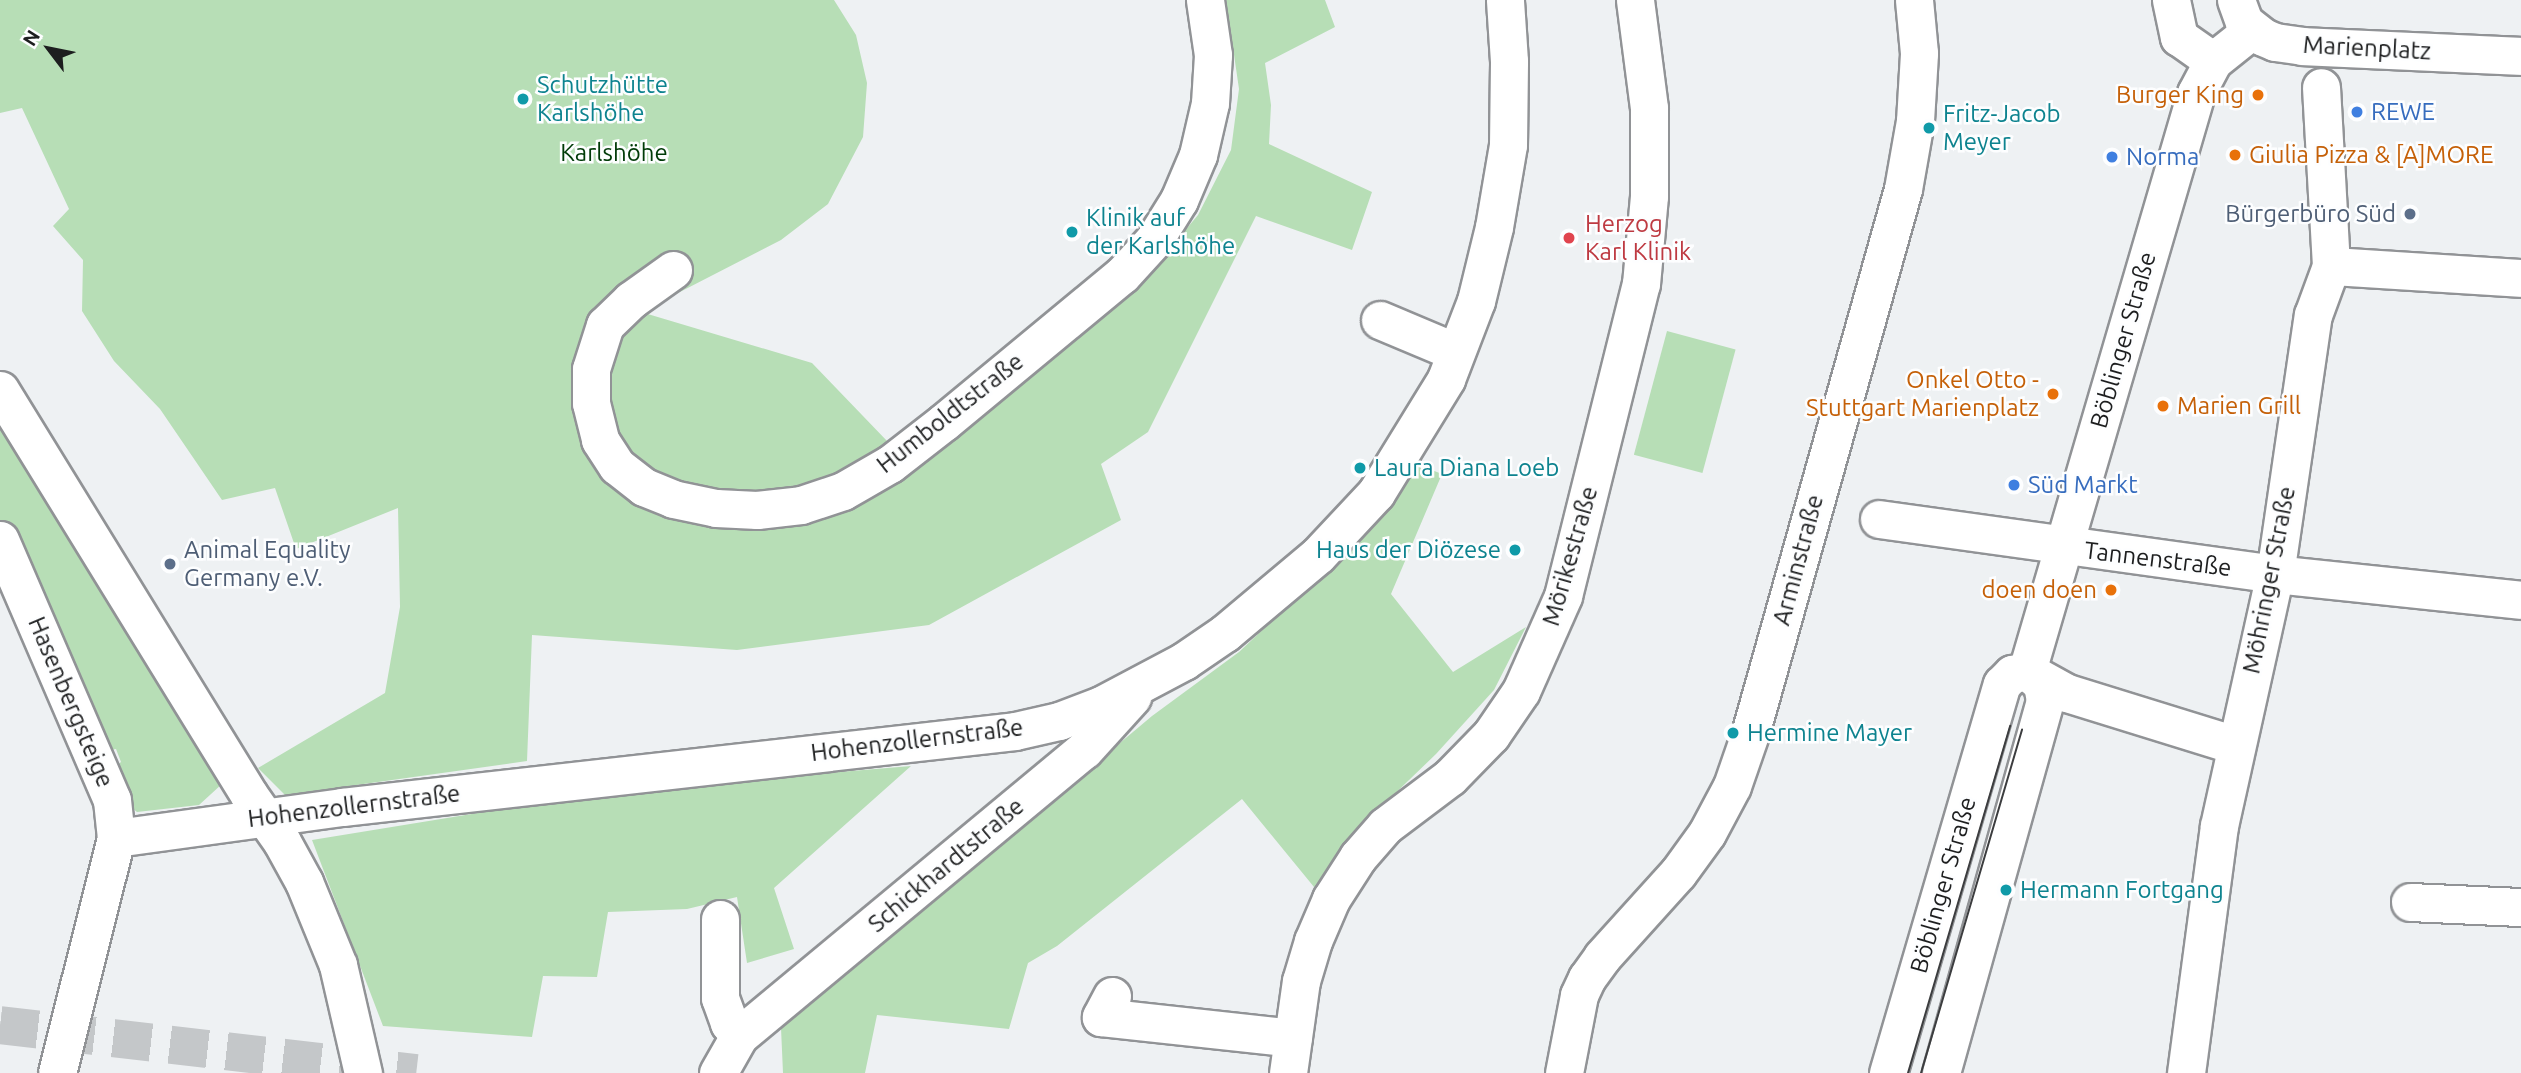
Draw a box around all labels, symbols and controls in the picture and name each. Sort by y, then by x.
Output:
north arrow [14,14,84,84]
text: N [18,26,44,50]
street label: Marienplatz [2302,30,2432,66]
place label: Schutzhütte Karlshöhe [537,71,668,127]
place label: Burger King [2116,81,2244,109]
marker: Burger King [2250,87,2266,103]
marker: Schutzhütte Karlshöhe [515,91,531,107]
place label: REWE [2371,98,2435,126]
place label: Fritz-Jacob Meyer [1943,100,2060,156]
marker: REWE [2349,104,2365,120]
marker: Fritz-Jacob Meyer [1921,120,1937,136]
park label: Karlshöhe [560,139,668,167]
place label: Giulia Pizza & [A]MORE [2249,141,2494,169]
place label: Norma [2126,143,2199,171]
marker: Giulia Pizza & [A]MORE [2227,147,2243,163]
marker: Norma [2104,149,2120,165]
place label: Bürgerbüro Süd [2225,200,2396,228]
place label: Klinik auf der Karlshöhe [1086,204,1235,260]
marker: Bürgerbüro Süd [2402,206,2418,222]
place label: Herzog Karl Klinik [1585,210,1691,266]
marker: Klinik auf der Karlshöhe [1064,224,1080,240]
marker: Herzog Karl Klinik [1559,228,1579,248]
street label: Böblinger Straße [2084,249,2162,431]
street label: Humboldtstraße [871,347,1029,479]
place label: Onkel Otto - Stuttgart Marienplatz [1806,366,2039,422]
marker: Onkel Otto - Stuttgart Marienplatz [2045,386,2061,402]
place label: Marien Grill [2177,392,2301,420]
marker: Marien Grill [2155,398,2171,414]
place label: Laura Diana Loeb [1374,454,1559,482]
marker: Laura Diana Loeb [1352,460,1368,476]
place label: Süd Markt [2028,471,2138,499]
marker: Süd Markt [2006,477,2022,493]
street label: Mörikestraße [1536,483,1604,629]
street label: Möhringer Straße [2237,484,2301,676]
street label: Arminstraße [1767,492,1829,628]
place label: Animal Equality Germany e.V. [184,536,351,592]
place label: Haus der Diözese [1316,536,1501,564]
street label: Tannenstraße [2083,536,2233,582]
marker: Haus der Diözese [1507,542,1523,558]
marker: Animal Equality Germany e.V. [162,556,178,572]
place label: doen doen [1981,576,2097,604]
marker: doen doen [2103,582,2119,598]
street label: Hasenbergsteige [22,612,120,792]
street label: Hohenzollernstraße [809,713,1025,767]
place label: Hermine Mayer [1747,719,1912,747]
marker: Hermine Mayer [1725,725,1741,741]
street label: Hohenzollernstraße [246,779,462,833]
street label: Schickhardtstraße [862,792,1030,938]
street label: Böblinger Straße [1904,794,1982,976]
place label: Hermann Fortgang [2020,876,2224,904]
marker: Hermann Fortgang [1998,882,2014,898]

